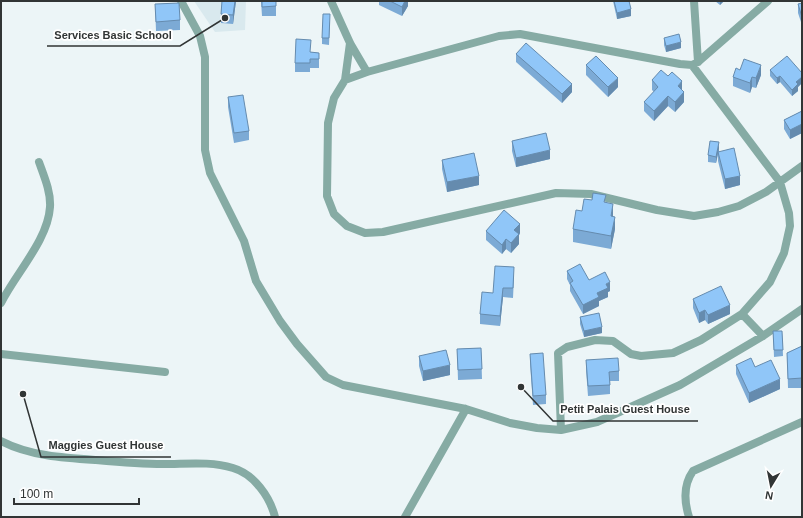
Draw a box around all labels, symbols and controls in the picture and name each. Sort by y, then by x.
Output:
callout: Services Basic School [47,23,180,46]
text: Services Basic School [54,29,172,41]
callout: Petit Palais Guest House [553,398,698,421]
text: Petit Palais Guest House [560,403,690,415]
callout: Maggies Guest House [41,434,171,457]
text: Maggies Guest House [49,439,163,451]
north arrow [751,466,791,506]
scale bar [14,480,139,506]
text: 100 m [20,487,53,501]
text: N [764,489,774,502]

